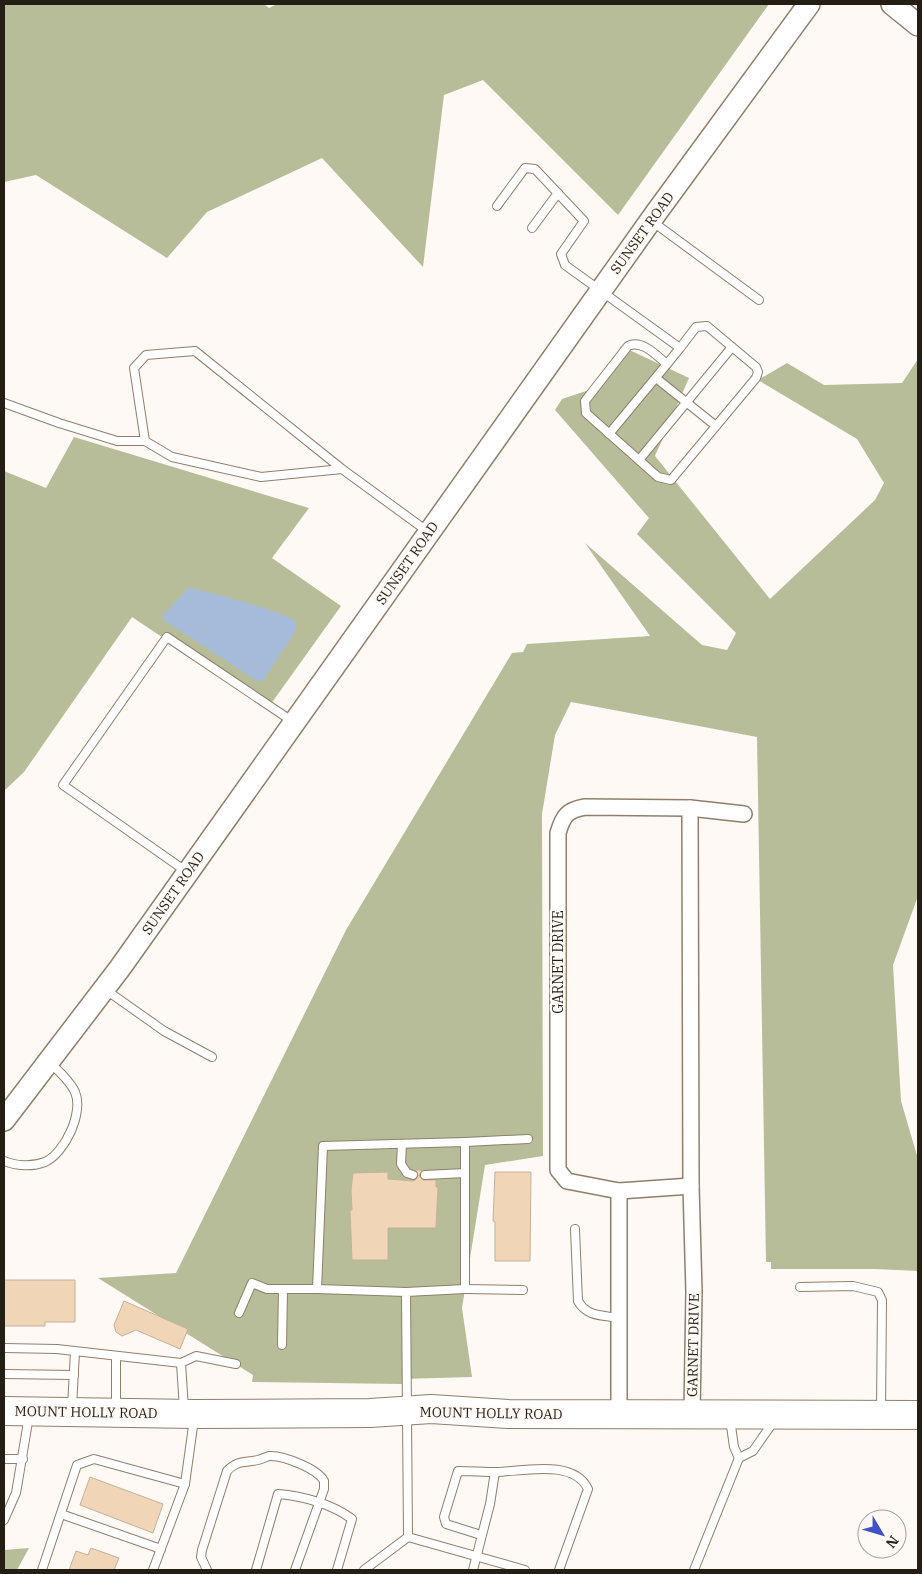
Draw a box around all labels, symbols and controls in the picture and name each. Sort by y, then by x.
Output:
street label: SUNSET ROAD [606,188,678,278]
street label: SUNSET ROAD [372,518,442,608]
street label: SUNSET ROAD [138,848,208,938]
street label: GARNET DRIVE [549,910,567,1014]
street label: GARNET DRIVE [683,1293,703,1397]
street label: MOUNT HOLLY ROAD [14,1402,158,1422]
street label: MOUNT HOLLY ROAD [419,1403,563,1423]
north arrow [857,1509,907,1559]
text: N [882,1532,903,1552]

